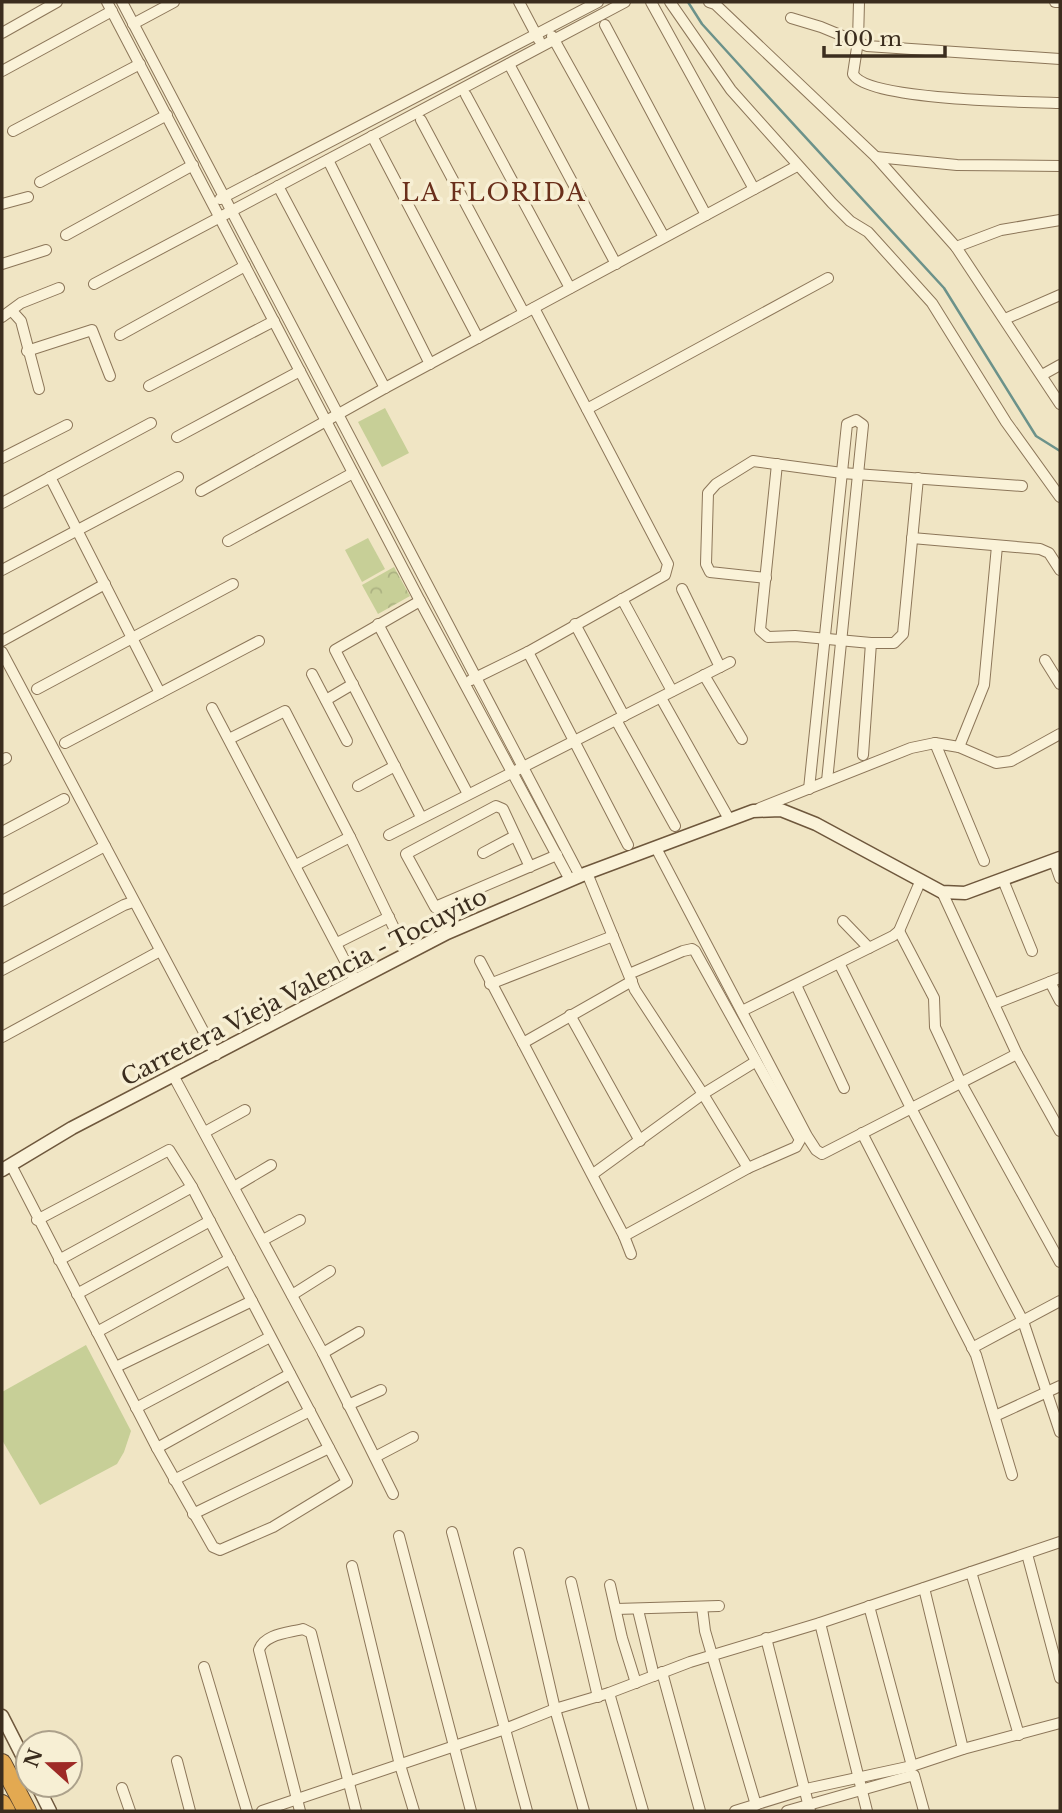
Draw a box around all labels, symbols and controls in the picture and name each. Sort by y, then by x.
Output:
scale bar [824,14,945,58]
text: 100 m [834,26,902,52]
district label: LA FLORIDA [401,178,587,207]
street label: Carretera Vieja Valencia - Tocuyito [116,882,492,1092]
north arrow [14,1729,84,1799]
text: N [20,1746,48,1771]

